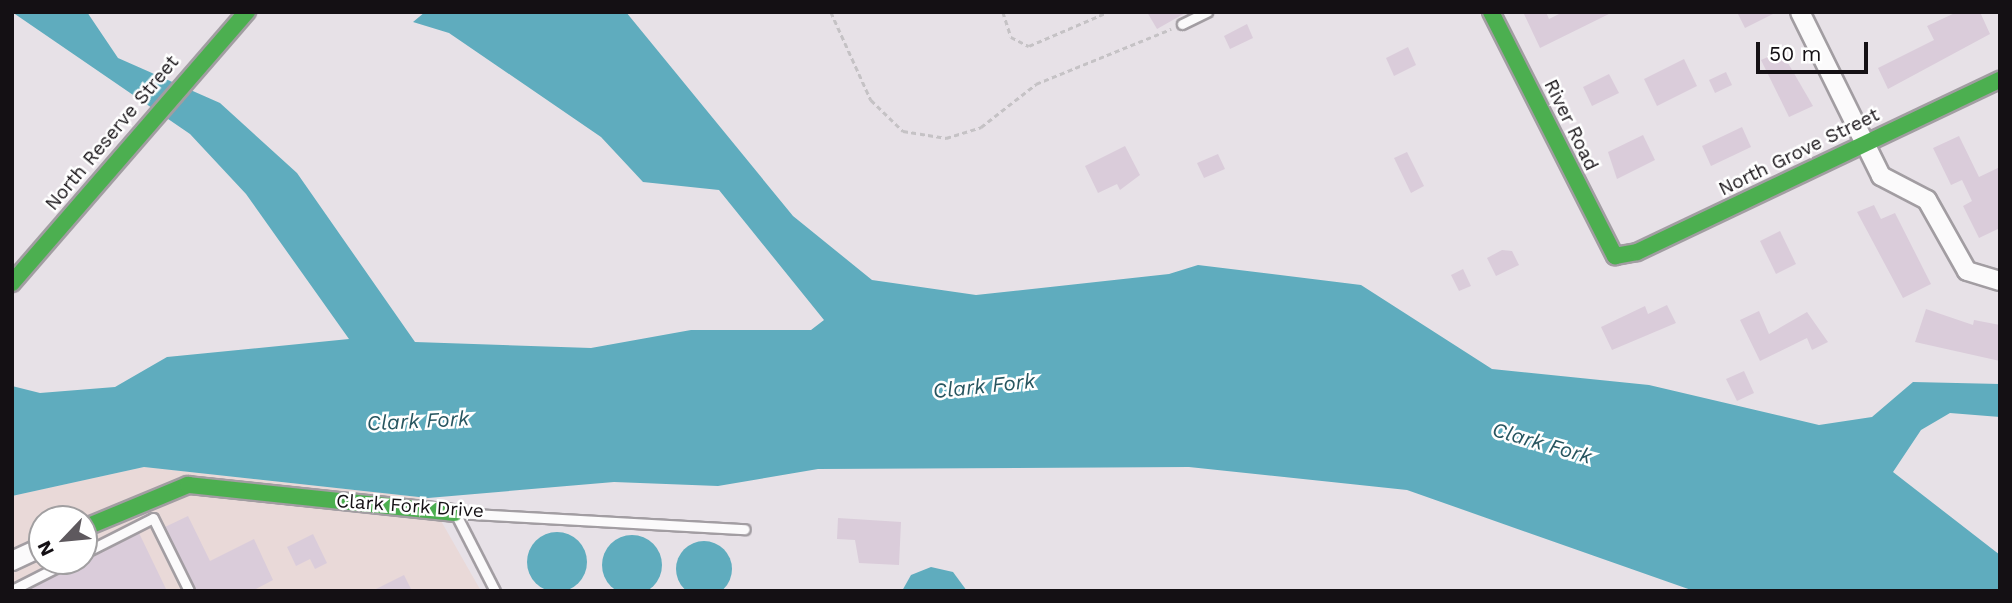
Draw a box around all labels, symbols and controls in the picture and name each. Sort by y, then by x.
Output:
scale bar [1760,28,1872,72]
text: 50 m [1769,41,1821,66]
street label: North Reserve Street [41,51,183,215]
street label: River Road [1539,75,1603,175]
street label: North Grove Street [1715,103,1883,201]
water label: Clark Fork [931,368,1037,404]
water label: Clark Fork [366,406,470,436]
water label: Clark Fork [1489,417,1595,469]
street label: Clark Fork Drive [335,489,485,523]
north arrow [28,505,98,575]
text: N [32,537,59,560]

